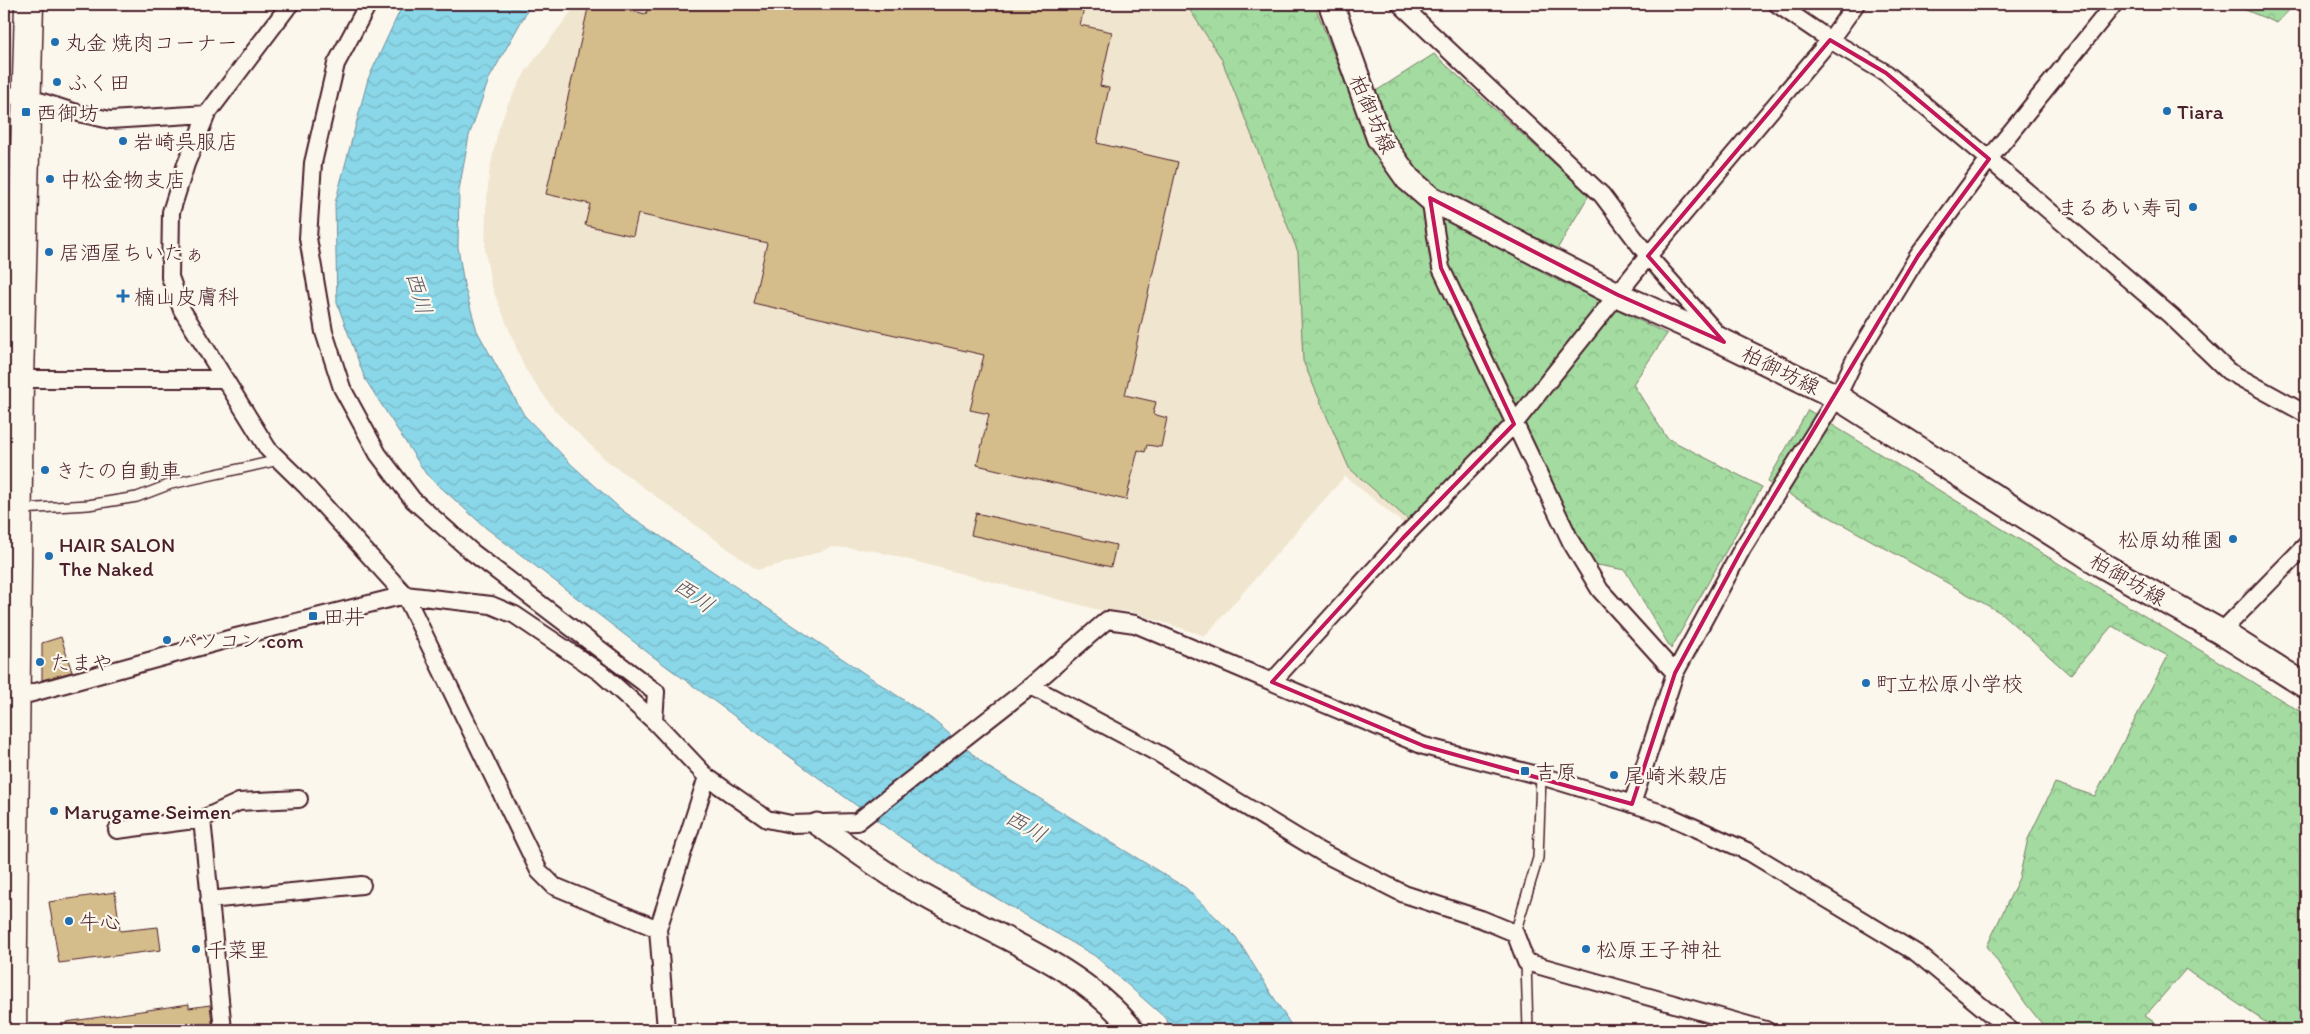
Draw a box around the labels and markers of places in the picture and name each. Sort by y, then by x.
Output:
place label: 丸金 焼肉コーナー [65,30,238,55]
marker: 丸金 焼肉コーナー [49,36,61,48]
place label: ふく田 [67,70,130,95]
marker: ふく田 [51,76,63,88]
place label: Tiara [2177,99,2224,124]
place label: 西御坊 [36,100,99,125]
marker: Tiara [2161,105,2173,117]
marker: 西御坊 [20,106,32,118]
place label: 岩崎呉服店 [133,129,238,154]
marker: 岩崎呉服店 [117,135,129,147]
place label: 中松金物支店 [60,167,186,192]
marker: 中松金物支店 [44,173,56,185]
place label: まるあい寿司 [2057,195,2183,220]
marker: まるあい寿司 [2187,201,2199,213]
place label: 居酒屋ちいたぁ [59,240,205,265]
marker: 居酒屋ちいたぁ [43,246,55,258]
place label: 楠山皮膚科 [134,284,239,309]
marker: 楠山皮膚科 [116,289,130,303]
place label: きたの自動車 [55,458,181,483]
marker: きたの自動車 [39,464,51,476]
place label: 松原幼稚園 [2118,527,2223,552]
place label: HAIR SALON The Naked [59,532,175,581]
marker: 松原幼稚園 [2227,533,2239,545]
marker: HAIR SALON The Naked [43,550,55,562]
place label: 田井 [323,604,365,629]
marker: 田井 [307,610,319,622]
place label: パソコン.com [177,628,304,653]
marker: パソコン.com [161,634,173,646]
place label: たまや [50,650,113,675]
marker: たまや [34,656,46,668]
place label: 町立松原小学校 [1876,671,2023,696]
marker: 町立松原小学校 [1860,677,1872,689]
place label: 吉原 [1535,759,1577,784]
place label: 尾崎米穀店 [1624,763,1729,788]
marker: 吉原 [1519,765,1531,777]
marker: 尾崎米穀店 [1608,769,1620,781]
place label: Marugame Seimen [64,799,231,824]
marker: Marugame Seimen [48,805,60,817]
place label: 牛心 [79,909,121,934]
marker: 牛心 [63,915,75,927]
place label: 千菜里 [206,937,269,962]
place label: 松原王子神社 [1596,937,1722,962]
marker: 千菜里 [190,943,202,955]
marker: 松原王子神社 [1580,943,1592,955]

